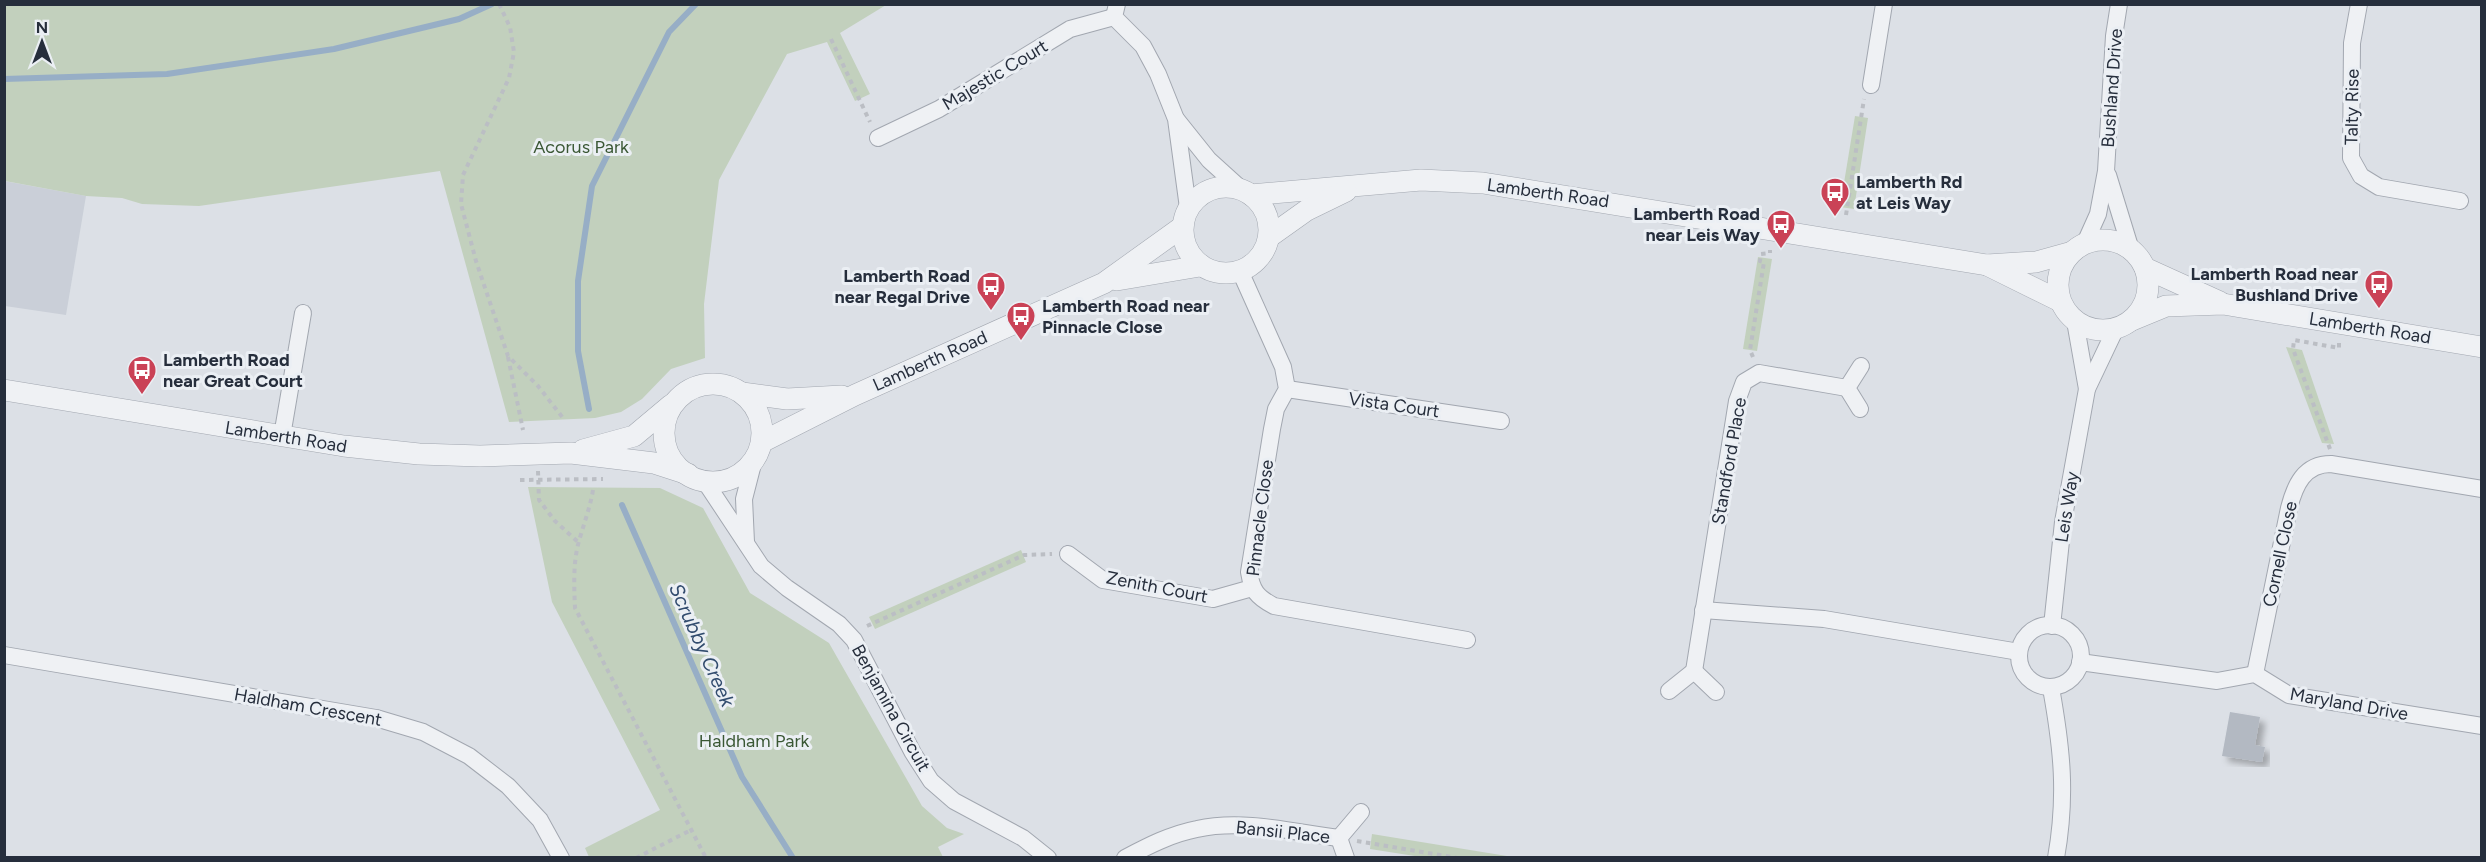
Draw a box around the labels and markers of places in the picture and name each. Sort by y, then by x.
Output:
place label: Lamberth Rd at Leis Way [1856,171,1963,214]
bus stop icon: Lamberth Rd at Leis Way [1819,176,1851,218]
place label: Lamberth Road near Leis Way [1633,203,1761,246]
bus stop icon: Lamberth Road near Leis Way [1765,208,1797,250]
place label: Lamberth Road near Bushland Drive [2190,263,2358,306]
place label: Lamberth Road near Regal Drive [835,265,970,308]
bus stop icon: Lamberth Road near Bushland Drive [2363,268,2395,310]
bus stop icon: Lamberth Road near Regal Drive [975,270,1007,312]
place label: Lamberth Road near Pinnacle Close [1042,295,1210,338]
bus stop icon: Lamberth Road near Pinnacle Close [1005,300,1037,342]
place label: Lamberth Road near Great Court [163,349,303,392]
bus stop icon: Lamberth Road near Great Court [126,354,158,396]

